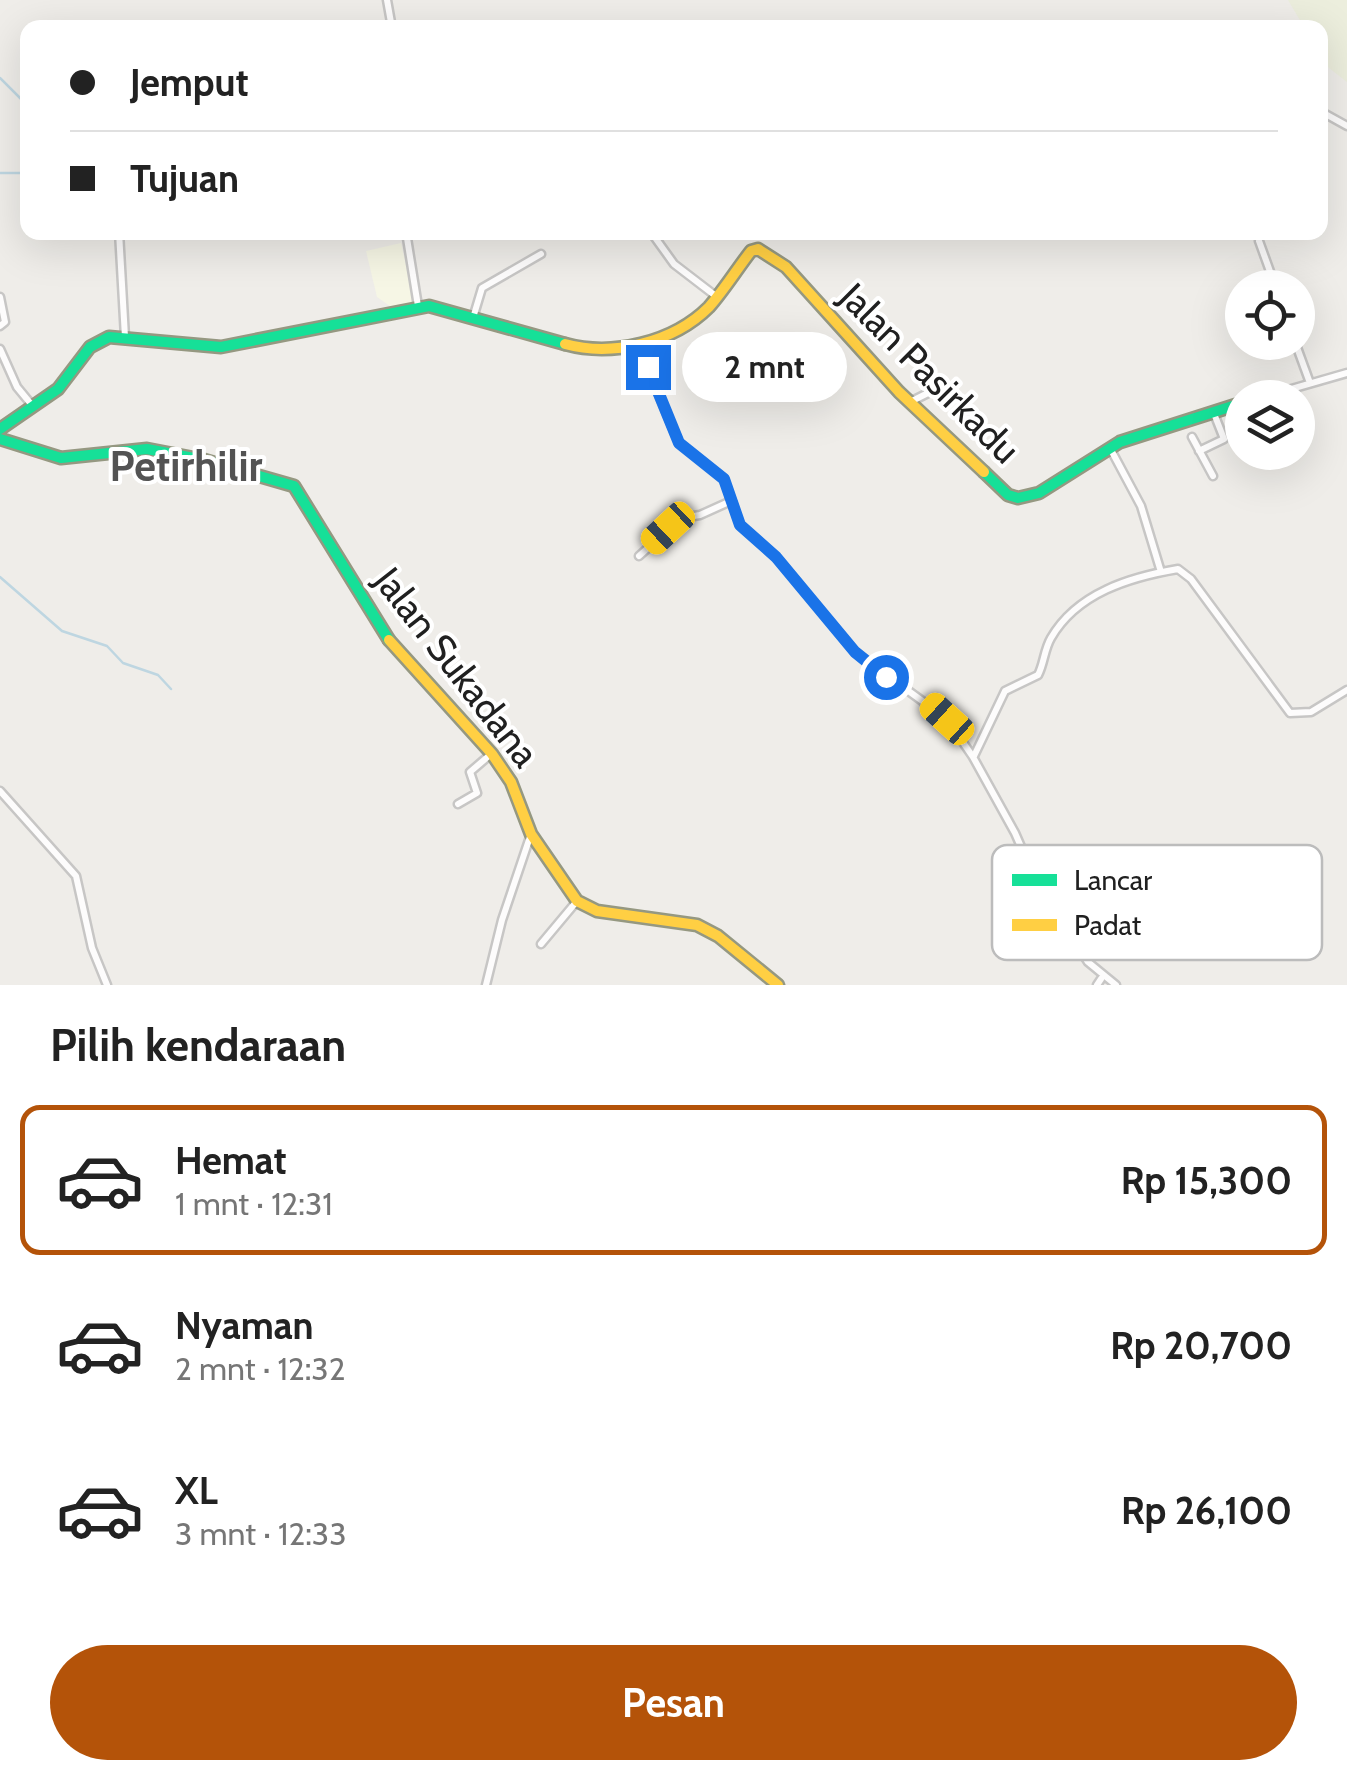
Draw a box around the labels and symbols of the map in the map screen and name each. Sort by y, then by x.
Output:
street label: Jalan Pasirkadu [829,272,1030,473]
callout: 2 mnt [683,332,848,402]
route end [626,345,671,390]
district label: Petirhilir [110,440,263,492]
car [636,497,700,559]
street label: Jalan Sukadana [364,557,549,776]
route start [864,655,909,700]
car [915,688,979,750]
legend [992,845,1322,960]
text: Lancar [1074,863,1152,897]
text: Padat [1074,908,1141,942]

